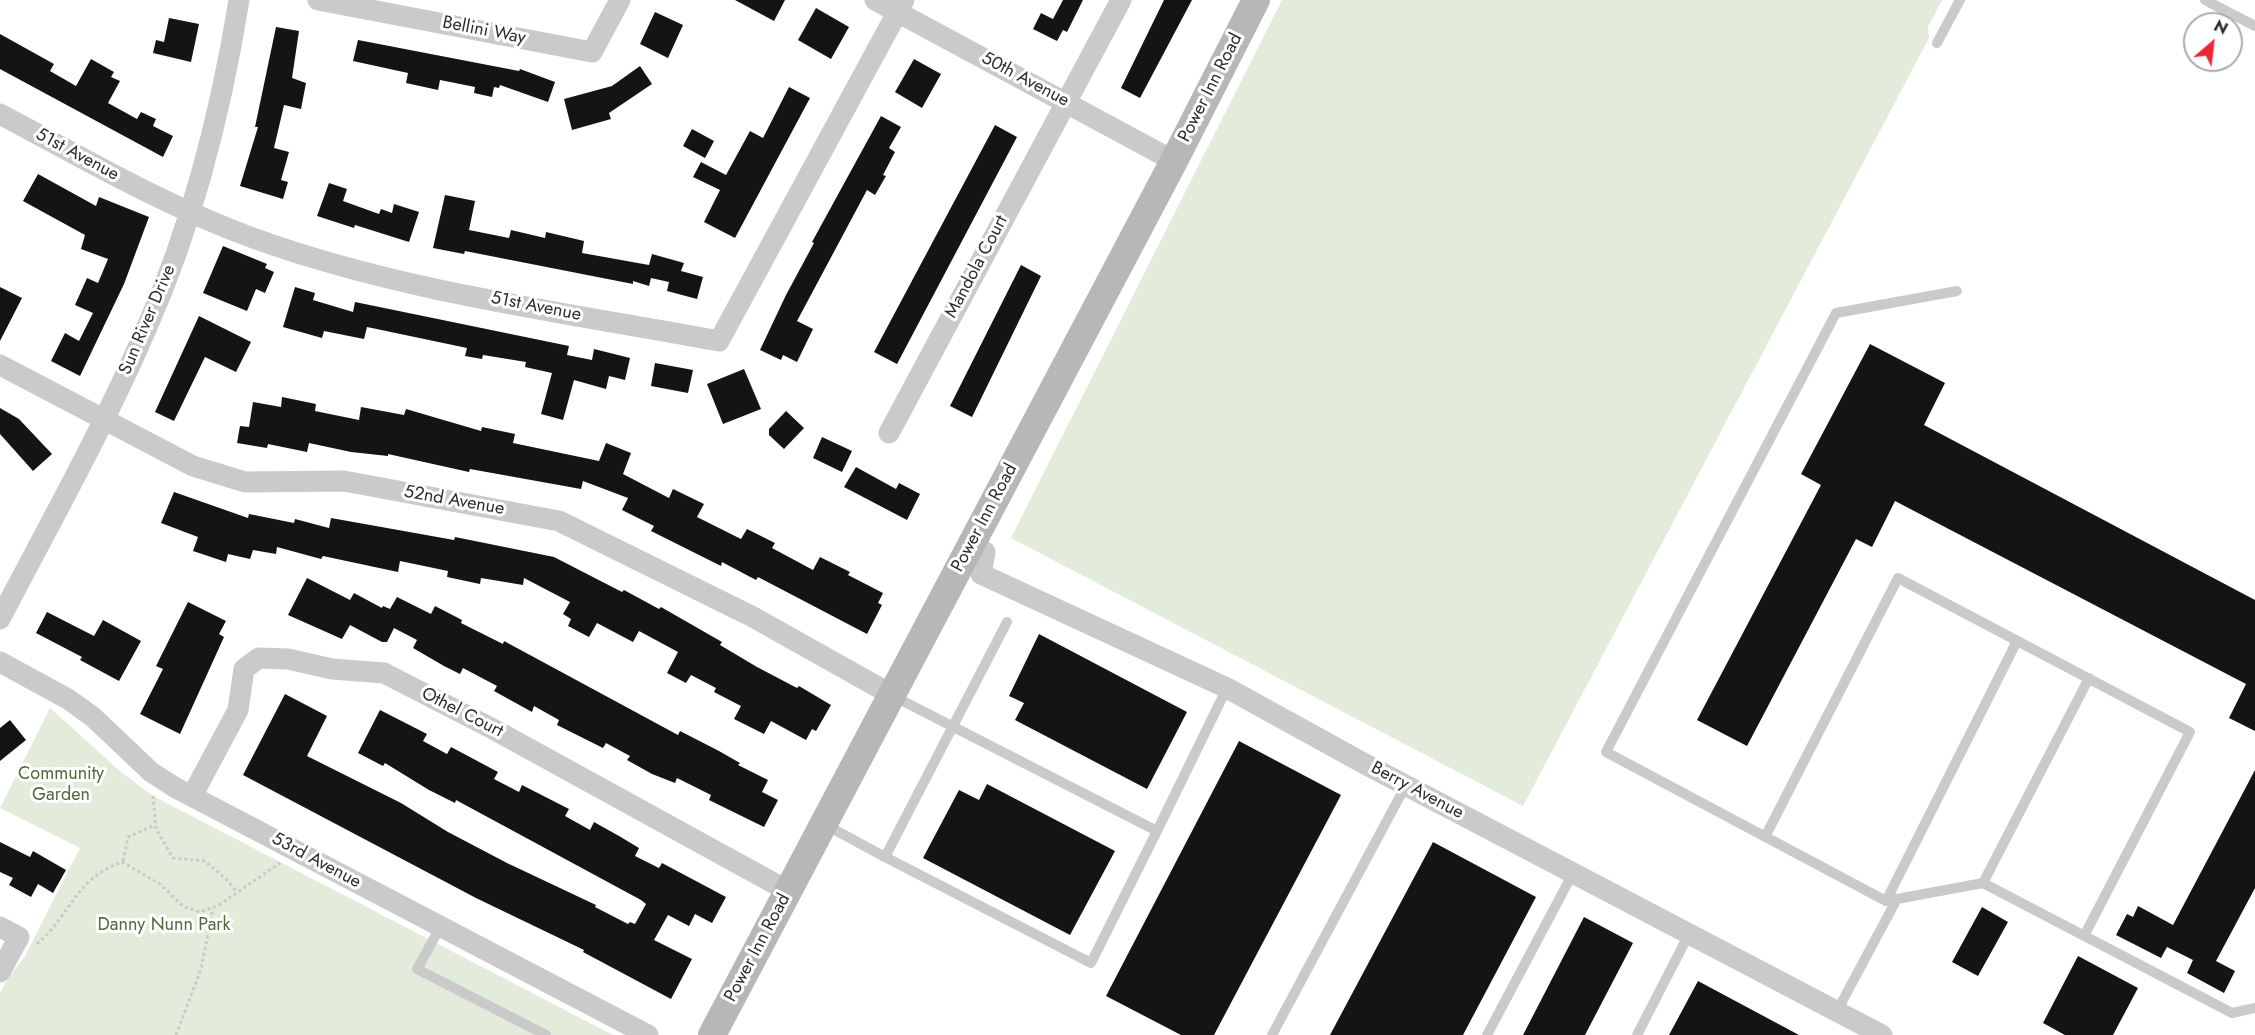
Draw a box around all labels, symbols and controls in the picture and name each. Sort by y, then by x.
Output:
street label: Bellini Way [441,12,527,50]
north arrow [2183,12,2243,72]
text: N [2210,14,2232,41]
street label: Power Inn Road [1174,30,1248,146]
street label: 50th Avenue [977,48,1073,112]
street label: 51st Avenue [32,124,122,186]
street label: Mandola Court [941,212,1013,322]
street label: Sun River Drive [115,262,181,378]
street label: 51st Avenue [489,288,583,326]
street label: Power Inn Road [947,460,1023,576]
street label: 52nd Avenue [402,482,506,520]
street label: Othel Court [417,683,507,743]
street label: Berry Avenue [1367,758,1467,824]
park label: Community Garden [18,764,104,806]
street label: 53rd Avenue [268,828,364,894]
street label: Power Inn Road [720,890,796,1006]
park label: Danny Nunn Park [98,915,230,937]

